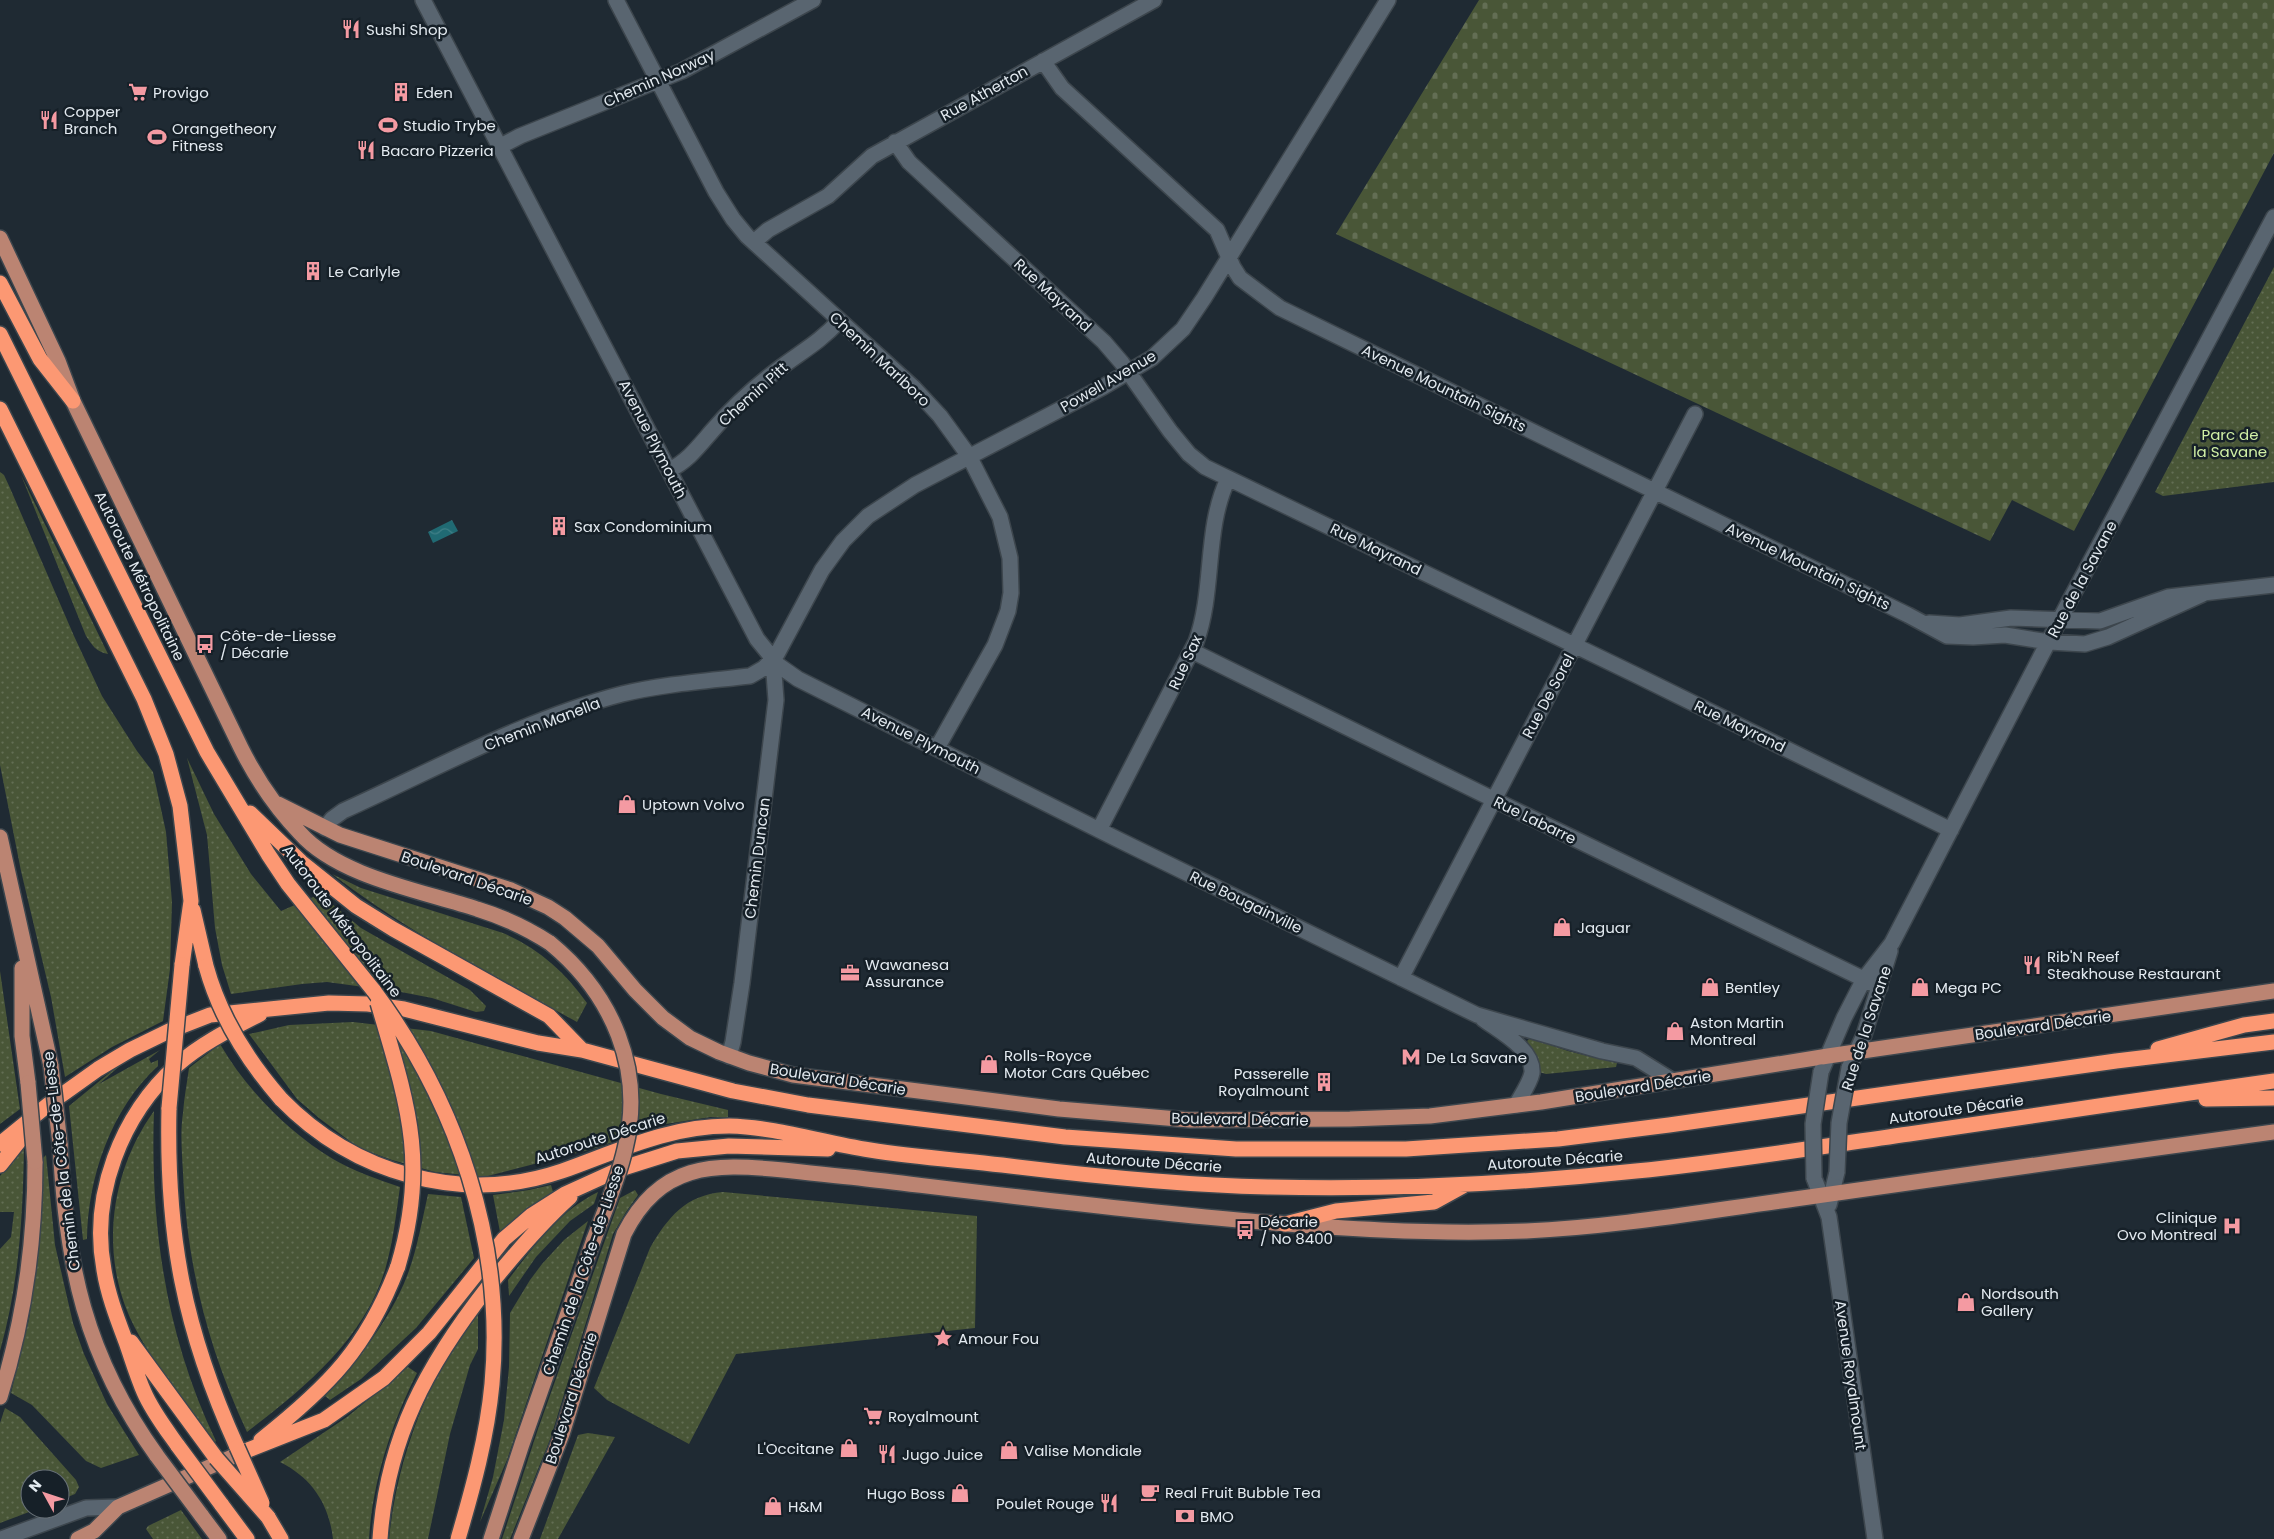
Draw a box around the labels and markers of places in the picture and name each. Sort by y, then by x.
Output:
restaurant icon: Sushi Shop [340,18,362,40]
place label: Sushi Shop [366,19,448,40]
supermarket icon: Provigo [127,81,149,103]
building icon: Eden [390,81,412,103]
place label: Provigo [153,82,209,103]
place label: Eden [416,82,453,103]
place label: Copper Branch [64,101,121,139]
restaurant icon: Copper Branch [38,109,60,131]
sports icon: Studio Trybe [377,114,399,136]
place label: Studio Trybe [403,115,496,136]
place label: Orangetheory Fitness [172,118,277,156]
sports icon: Orangetheory Fitness [146,126,168,148]
restaurant icon: Bacaro Pizzeria [355,139,377,161]
place label: Bacaro Pizzeria [381,140,494,161]
building icon: Le Carlyle [302,260,324,282]
place label: Le Carlyle [328,261,400,282]
building icon: Sax Condominium [548,515,570,537]
place label: Sax Condominium [574,516,712,537]
place label: Côte-de-Liesse / Décarie [220,625,336,663]
bus stop icon: Côte-de-Liesse / Décarie [194,633,216,655]
shop icon: Uptown Volvo [616,793,638,815]
place label: Uptown Volvo [642,794,745,815]
shop icon: Jaguar [1551,916,1573,938]
place label: Jaguar [1577,917,1631,938]
place label: Rib'N Reef Steakhouse Restaurant [2047,946,2221,984]
place label: Wawanesa Assurance [865,954,949,992]
restaurant icon: Rib'N Reef Steakhouse Restaurant [2021,954,2043,976]
office icon: Wawanesa Assurance [839,962,861,984]
shop icon: Bentley [1699,976,1721,998]
shop icon: Mega PC [1909,976,1931,998]
place label: Bentley [1725,977,1781,998]
place label: Mega PC [1935,977,2002,998]
place label: Aston Martin Montreal [1690,1012,1784,1050]
shop icon: Aston Martin Montreal [1664,1020,1686,1042]
place label: Rolls-Royce Motor Cars Québec [1004,1045,1150,1083]
metro station icon: De La Savane [1400,1046,1422,1068]
place label: De La Savane [1426,1047,1527,1068]
shop icon: Rolls-Royce Motor Cars Québec [978,1053,1000,1075]
place label: Passerelle Royalmount [1218,1063,1309,1101]
building icon: Passerelle Royalmount [1313,1071,1335,1093]
place label: Clinique Ovo Montreal [2117,1207,2217,1245]
place label: Décarie / No 8400 [1260,1211,1333,1249]
hospital icon: Clinique Ovo Montreal [2221,1215,2243,1237]
bus stop icon: Décarie / No 8400 [1234,1219,1256,1241]
place label: Nordsouth Gallery [1981,1283,2059,1321]
shop icon: Nordsouth Gallery [1955,1291,1977,1313]
place icon: Amour Fou [932,1327,954,1349]
place label: Amour Fou [958,1328,1039,1349]
supermarket icon: Royalmount [862,1405,884,1427]
place label: Royalmount [888,1406,979,1427]
shop icon: L'Occitane [838,1437,860,1459]
place label: L'Occitane [757,1438,834,1459]
shop icon: Valise Mondiale [998,1439,1020,1461]
place label: Valise Mondiale [1024,1440,1142,1461]
restaurant icon: Jugo Juice [876,1443,898,1465]
place label: Jugo Juice [902,1444,983,1465]
cafe icon: Real Fruit Bubble Tea [1139,1481,1161,1503]
shop icon: Hugo Boss [949,1482,971,1504]
place label: Real Fruit Bubble Tea [1165,1482,1321,1503]
place label: Hugo Boss [867,1483,945,1504]
restaurant icon: Poulet Rouge [1098,1492,1120,1514]
place label: Poulet Rouge [996,1493,1094,1514]
shop icon: H&M [762,1495,784,1517]
place label: H&M [788,1496,822,1517]
bank icon: BMO [1174,1505,1196,1527]
place label: BMO [1200,1506,1234,1527]

